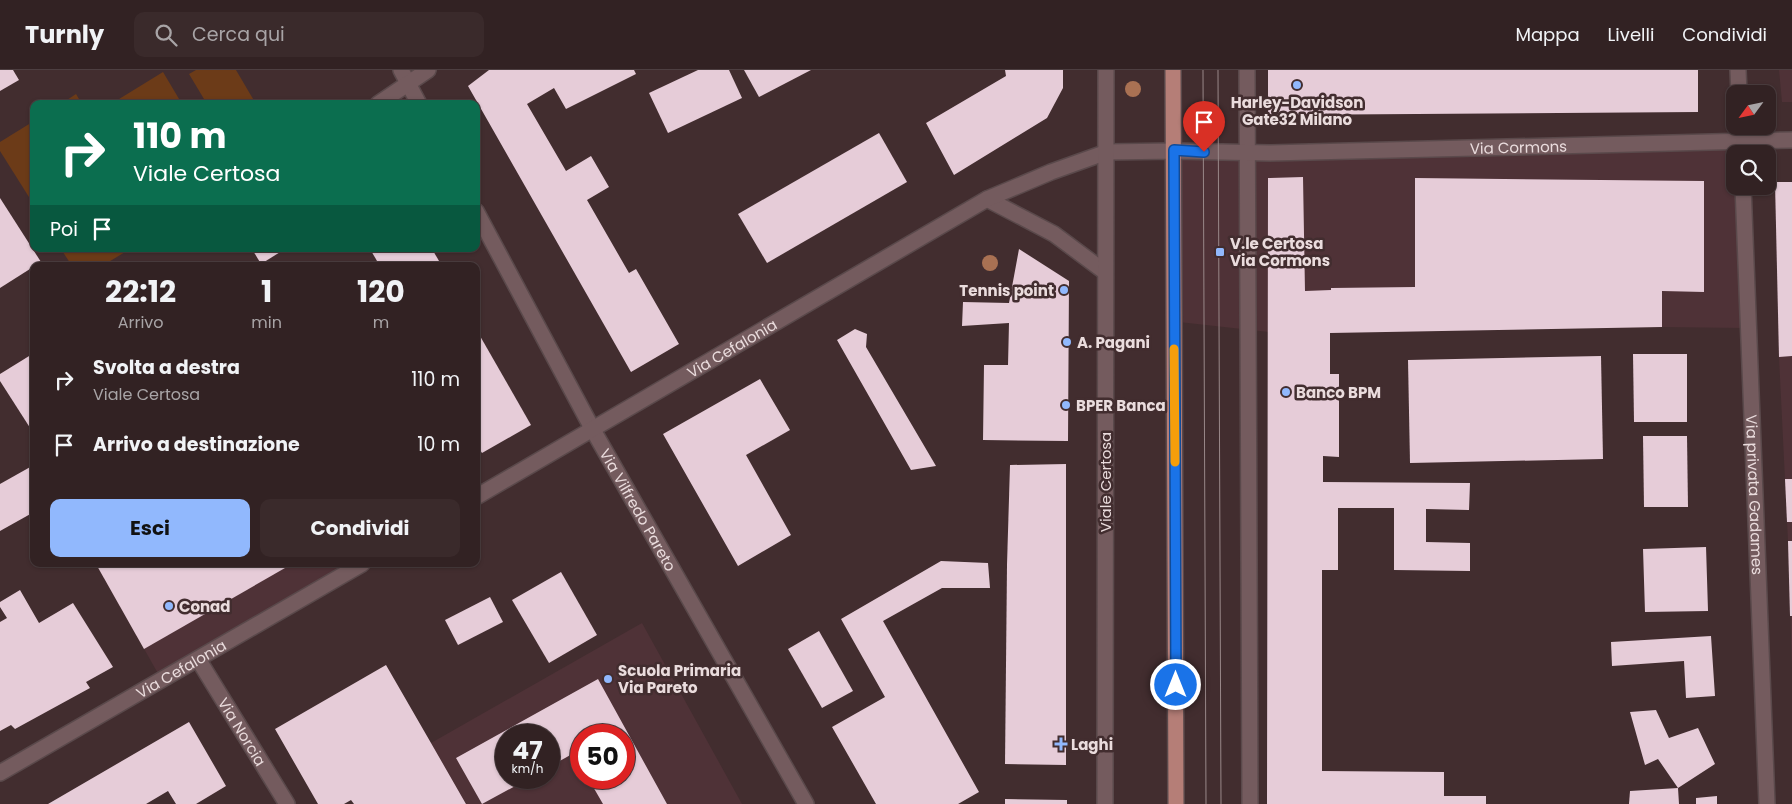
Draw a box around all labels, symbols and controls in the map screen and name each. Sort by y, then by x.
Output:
search box [134,12,484,57]
text: Turnly [25,18,104,51]
icon: search [152,21,180,49]
text: Cerca qui [192,21,285,48]
text: Mappa [1515,22,1580,47]
text: Livelli [1608,22,1654,47]
text: Condividi [1682,22,1767,47]
marker: Harley-Davidson Gate32 Milano [1291,79,1303,91]
north arrow [1726,85,1776,135]
map controls [1726,85,1776,195]
place label: Harley-Davidson Gate32 Milano [1231,92,1363,130]
pin [1183,101,1225,152]
icon: arrive [1190,108,1218,136]
text: 110 m [133,111,227,160]
icon: right [50,120,115,185]
street label: Via Cormons [1470,135,1567,159]
button: search [1726,145,1776,195]
text: Viale Certosa [133,158,280,189]
icon: arrive [88,215,116,243]
text: Poi [50,216,78,243]
place label: V.le Certosa Via Cormons [1230,233,1330,271]
marker: V.le Certosa Via Cormons [1214,246,1226,258]
text: 22:12 [105,270,176,313]
text: 1 [261,270,272,313]
text: 120 [357,270,405,313]
place label: Tennis point [959,280,1054,301]
marker: Tennis point [1058,284,1070,296]
text: Arrivo [118,311,164,334]
text: min [251,311,282,334]
text: m [373,311,389,334]
street label: Via Cefalonia [683,313,781,382]
place label: A. Pagani [1077,332,1150,353]
marker: A. Pagani [1061,336,1073,348]
text: Svolta a destra [93,354,240,381]
icon: right [50,366,78,394]
text: 110 m [411,366,460,393]
place label: Banco BPM [1296,382,1381,403]
text: Viale Certosa [93,383,200,406]
marker: Banco BPM [1280,386,1292,398]
place label: BPER Banca [1076,395,1166,416]
marker: BPER Banca [1060,399,1072,411]
street label: Via privata Gadames [1741,414,1769,575]
icon: arrive [50,431,78,459]
text: Arrivo a destinazione [93,431,300,458]
text: 10 m [417,431,460,458]
street label: Viale Certosa [1095,432,1116,532]
street label: Via Vilfredo Pareto [595,445,682,575]
button: Esci [50,499,250,557]
button: Condividi [260,499,460,557]
place label: Conad [179,596,230,617]
marker: Conad [163,600,175,612]
street label: Via Cefalonia [132,634,230,703]
position arrow [1149,658,1201,710]
place label: Scuola Primaria Via Pareto [618,660,741,698]
marker: Scuola Primaria Via Pareto [602,673,614,685]
street label: Via Norcia [213,693,271,770]
speed limit sign: 50 [570,724,635,789]
text: 47 [512,733,543,768]
place label: Laghi [1071,734,1113,755]
marker: Laghi [1055,738,1067,750]
text: km/h [512,760,543,777]

